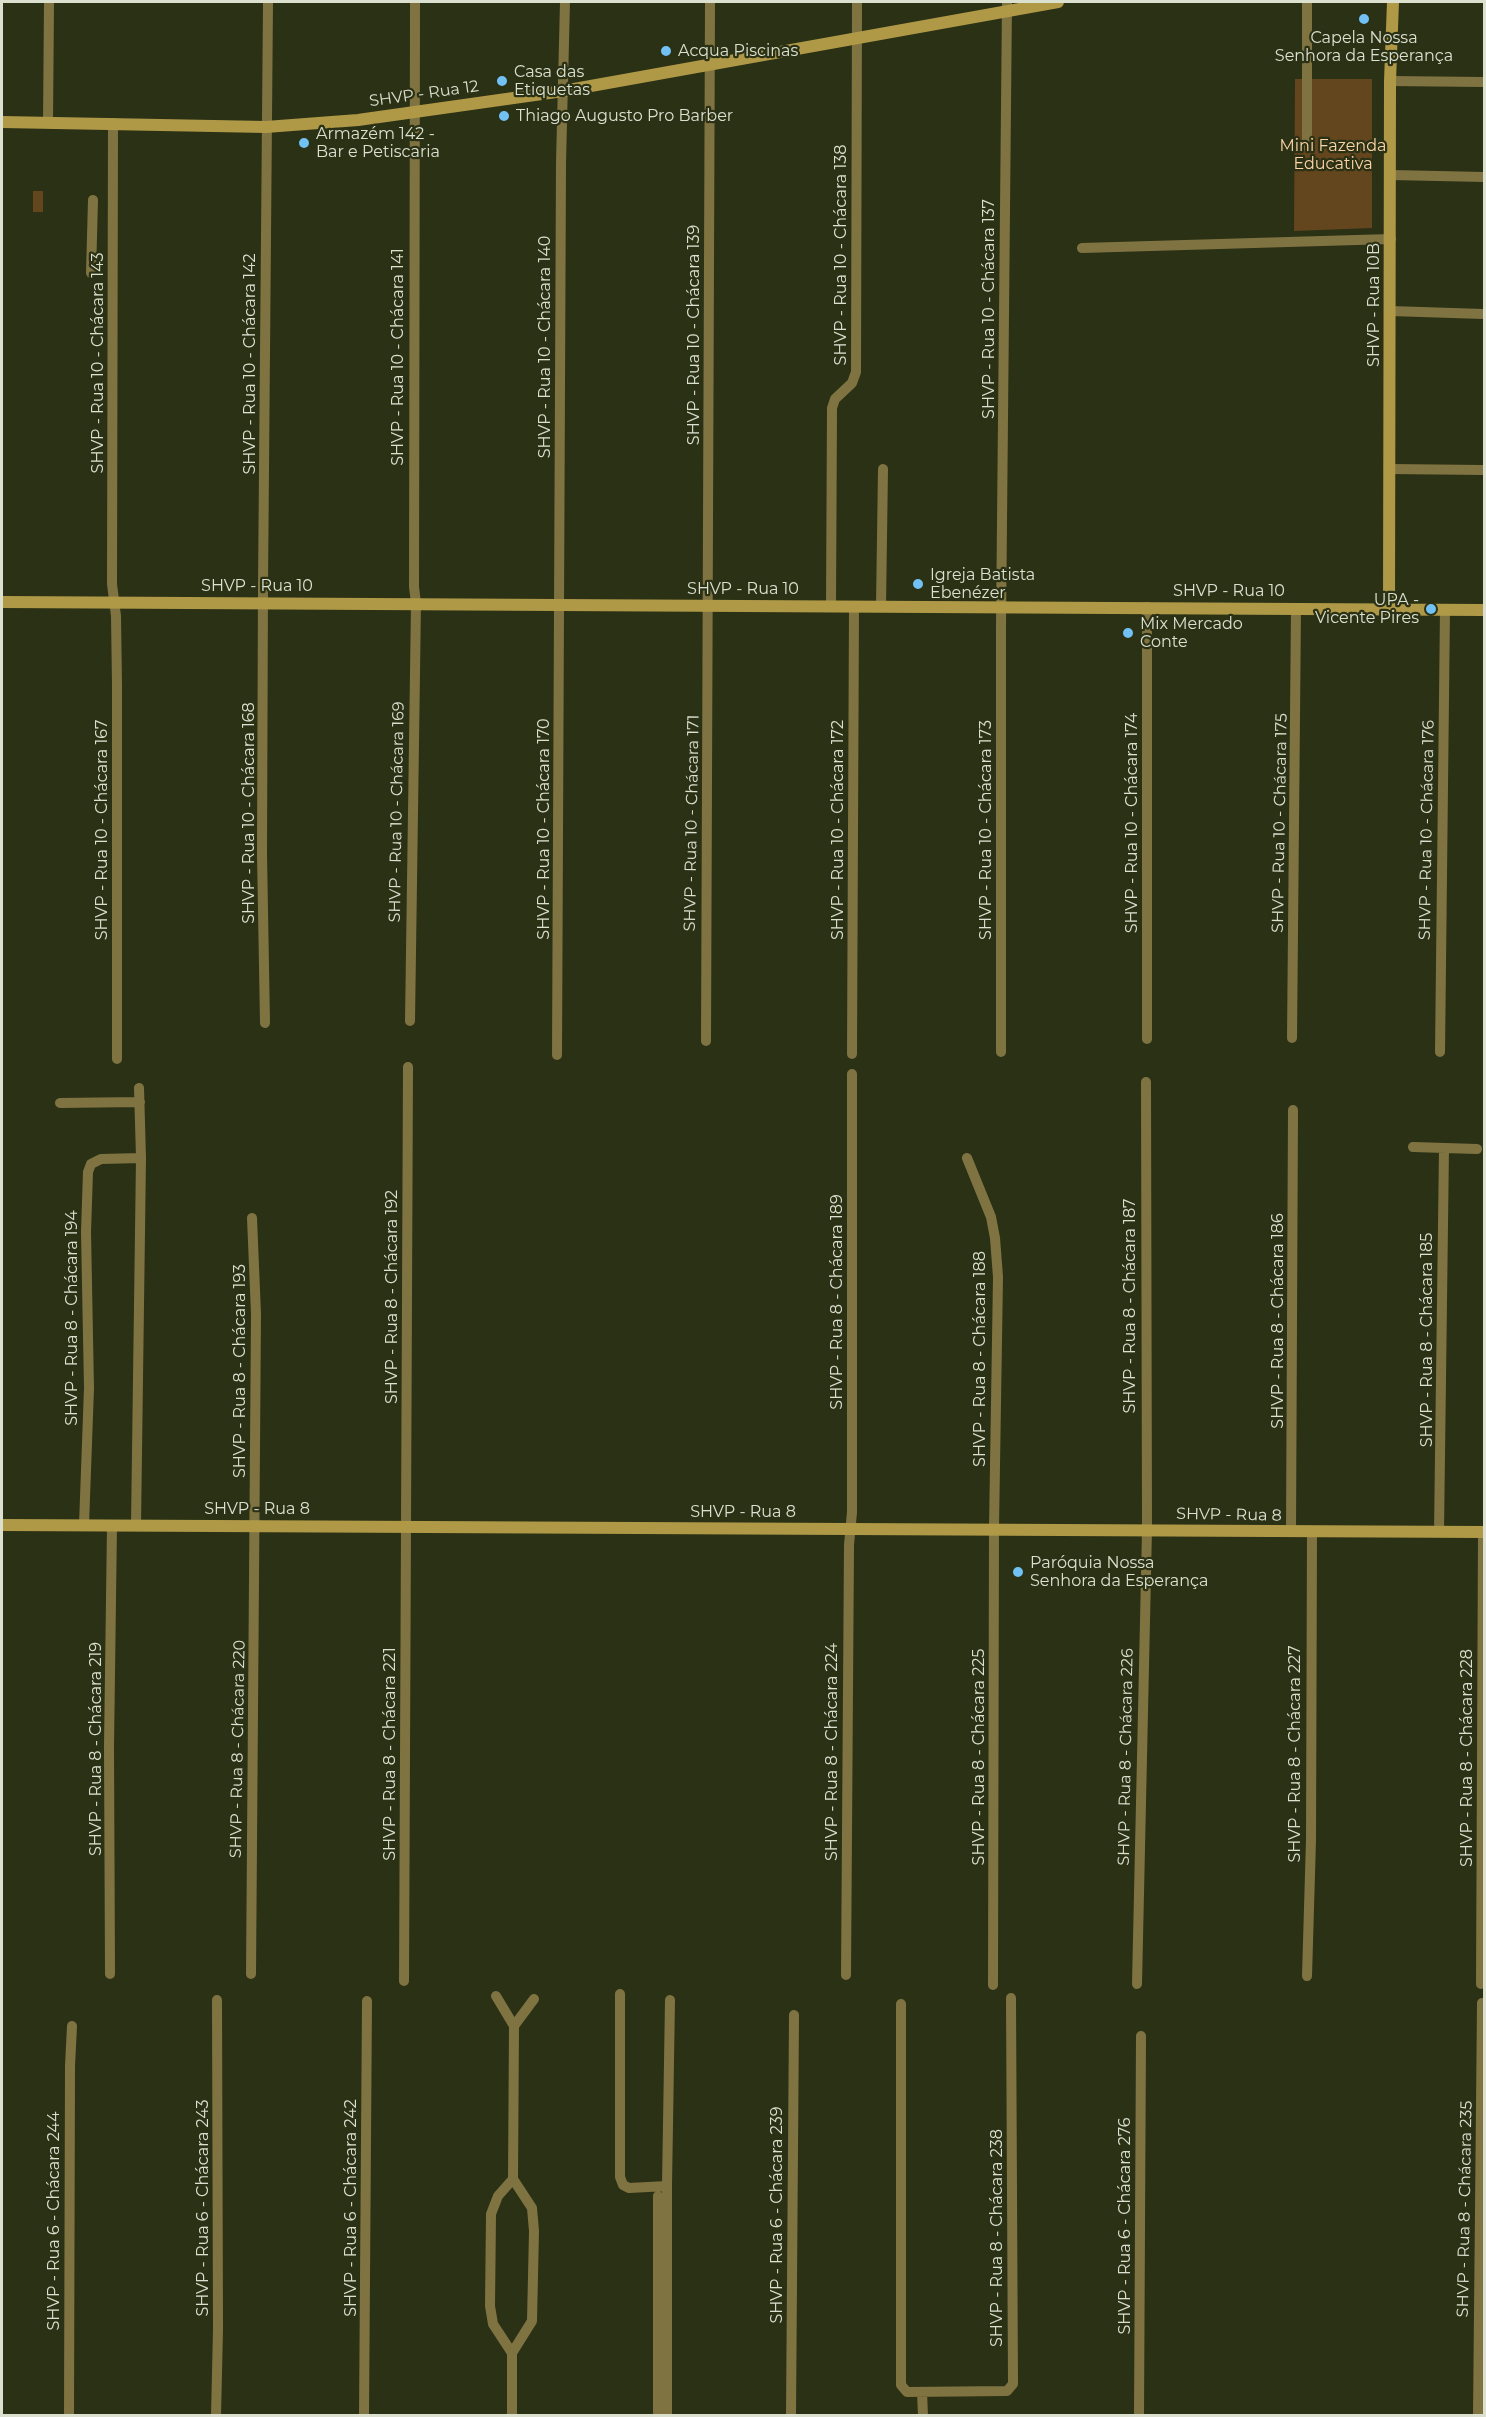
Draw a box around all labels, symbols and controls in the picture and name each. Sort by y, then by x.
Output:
marker: Capela Nossa Senhora da Esperança [1357,12,1371,26]
place label: Capela Nossa Senhora da Esperança [1275,28,1453,66]
place label: Acqua Piscinas [678,41,798,61]
marker: Acqua Piscinas [659,44,673,58]
place label: Casa das Etiquetas [514,62,590,100]
marker: Casa das Etiquetas [495,74,509,88]
street label: SHVP - Rua 12 [368,77,480,111]
place label: Thiago Augusto Pro Barber [516,106,733,126]
marker: Thiago Augusto Pro Barber [497,109,511,123]
place label: Armazém 142 - Bar e Petiscaria [316,124,440,162]
marker: Armazém 142 - Bar e Petiscaria [297,136,311,150]
park label: Mini Fazenda Educativa [1280,136,1386,174]
street label: SHVP - Rua 10 - Chácara 138 [831,145,851,365]
street label: SHVP - Rua 10 - Chácara 137 [979,199,999,419]
street label: SHVP - Rua 10 - Chácara 139 [684,225,704,445]
street label: SHVP - Rua 10 - Chácara 140 [535,236,555,458]
street label: SHVP - Rua 10B [1364,243,1384,367]
street label: SHVP - Rua 10 - Chácara 141 [388,248,408,466]
street label: SHVP - Rua 10 - Chácara 143 [88,253,108,473]
street label: SHVP - Rua 10 - Chácara 142 [240,253,260,475]
place label: Igreja Batista Ebenézer [930,565,1035,603]
street label: SHVP - Rua 10 [201,576,313,596]
marker: Igreja Batista Ebenézer [911,577,925,591]
street label: SHVP - Rua 10 [687,579,799,599]
street label: SHVP - Rua 10 [1173,581,1285,601]
place label: UPA - Vicente Pires [1315,590,1419,628]
marker: UPA - Vicente Pires [1424,602,1438,616]
place label: Mix Mercado Conte [1140,614,1243,652]
marker: Mix Mercado Conte [1121,626,1135,640]
street label: SHVP - Rua 10 - Chácara 169 [385,701,409,923]
street label: SHVP - Rua 10 - Chácara 168 [239,702,259,924]
street label: SHVP - Rua 10 - Chácara 174 [1122,713,1142,933]
street label: SHVP - Rua 10 - Chácara 175 [1268,713,1292,933]
street label: SHVP - Rua 10 - Chácara 171 [681,714,703,932]
street label: SHVP - Rua 10 - Chácara 170 [534,718,554,940]
street label: SHVP - Rua 10 - Chácara 167 [92,720,112,940]
street label: SHVP - Rua 10 - Chácara 172 [828,720,848,940]
street label: SHVP - Rua 10 - Chácara 173 [976,720,996,940]
street label: SHVP - Rua 10 - Chácara 176 [1415,720,1439,940]
street label: SHVP - Rua 8 - Chácara 192 [382,1190,402,1404]
street label: SHVP - Rua 8 - Chácara 189 [827,1194,847,1410]
street label: SHVP - Rua 8 - Chácara 187 [1120,1198,1140,1414]
street label: SHVP - Rua 8 - Chácara 194 [62,1210,82,1426]
street label: SHVP - Rua 8 - Chácara 186 [1268,1213,1288,1429]
street label: SHVP - Rua 8 - Chácara 185 [1417,1233,1437,1447]
street label: SHVP - Rua 8 - Chácara 188 [970,1251,990,1467]
street label: SHVP - Rua 8 - Chácara 193 [230,1264,250,1478]
street label: SHVP - Rua 8 [204,1499,310,1519]
street label: SHVP - Rua 8 [690,1502,796,1522]
street label: SHVP - Rua 8 [1176,1504,1282,1526]
place label: Paróquia Nossa Senhora da Esperança [1030,1553,1208,1591]
marker: Paróquia Nossa Senhora da Esperança [1011,1565,1025,1579]
street label: SHVP - Rua 8 - Chácara 220 [226,1640,250,1858]
street label: SHVP - Rua 8 - Chácara 219 [86,1642,106,1856]
street label: SHVP - Rua 8 - Chácara 224 [822,1643,842,1861]
street label: SHVP - Rua 8 - Chácara 227 [1285,1645,1305,1863]
street label: SHVP - Rua 8 - Chácara 221 [380,1647,400,1861]
street label: SHVP - Rua 8 - Chácara 226 [1115,1648,1137,1866]
street label: SHVP - Rua 8 - Chácara 225 [969,1649,989,1865]
street label: SHVP - Rua 8 - Chácara 228 [1457,1649,1477,1867]
street label: SHVP - Rua 6 - Chácara 243 [193,2099,213,2317]
street label: SHVP - Rua 6 - Chácara 242 [341,2099,361,2317]
street label: SHVP - Rua 8 - Chácara 235 [1454,2101,1476,2317]
street label: SHVP - Rua 6 - Chácara 239 [767,2106,787,2324]
street label: SHVP - Rua 6 - Chácara 244 [44,2111,64,2331]
street label: SHVP - Rua 6 - Chácara 276 [1115,2117,1135,2335]
street label: SHVP - Rua 8 - Chácara 238 [987,2129,1007,2347]

